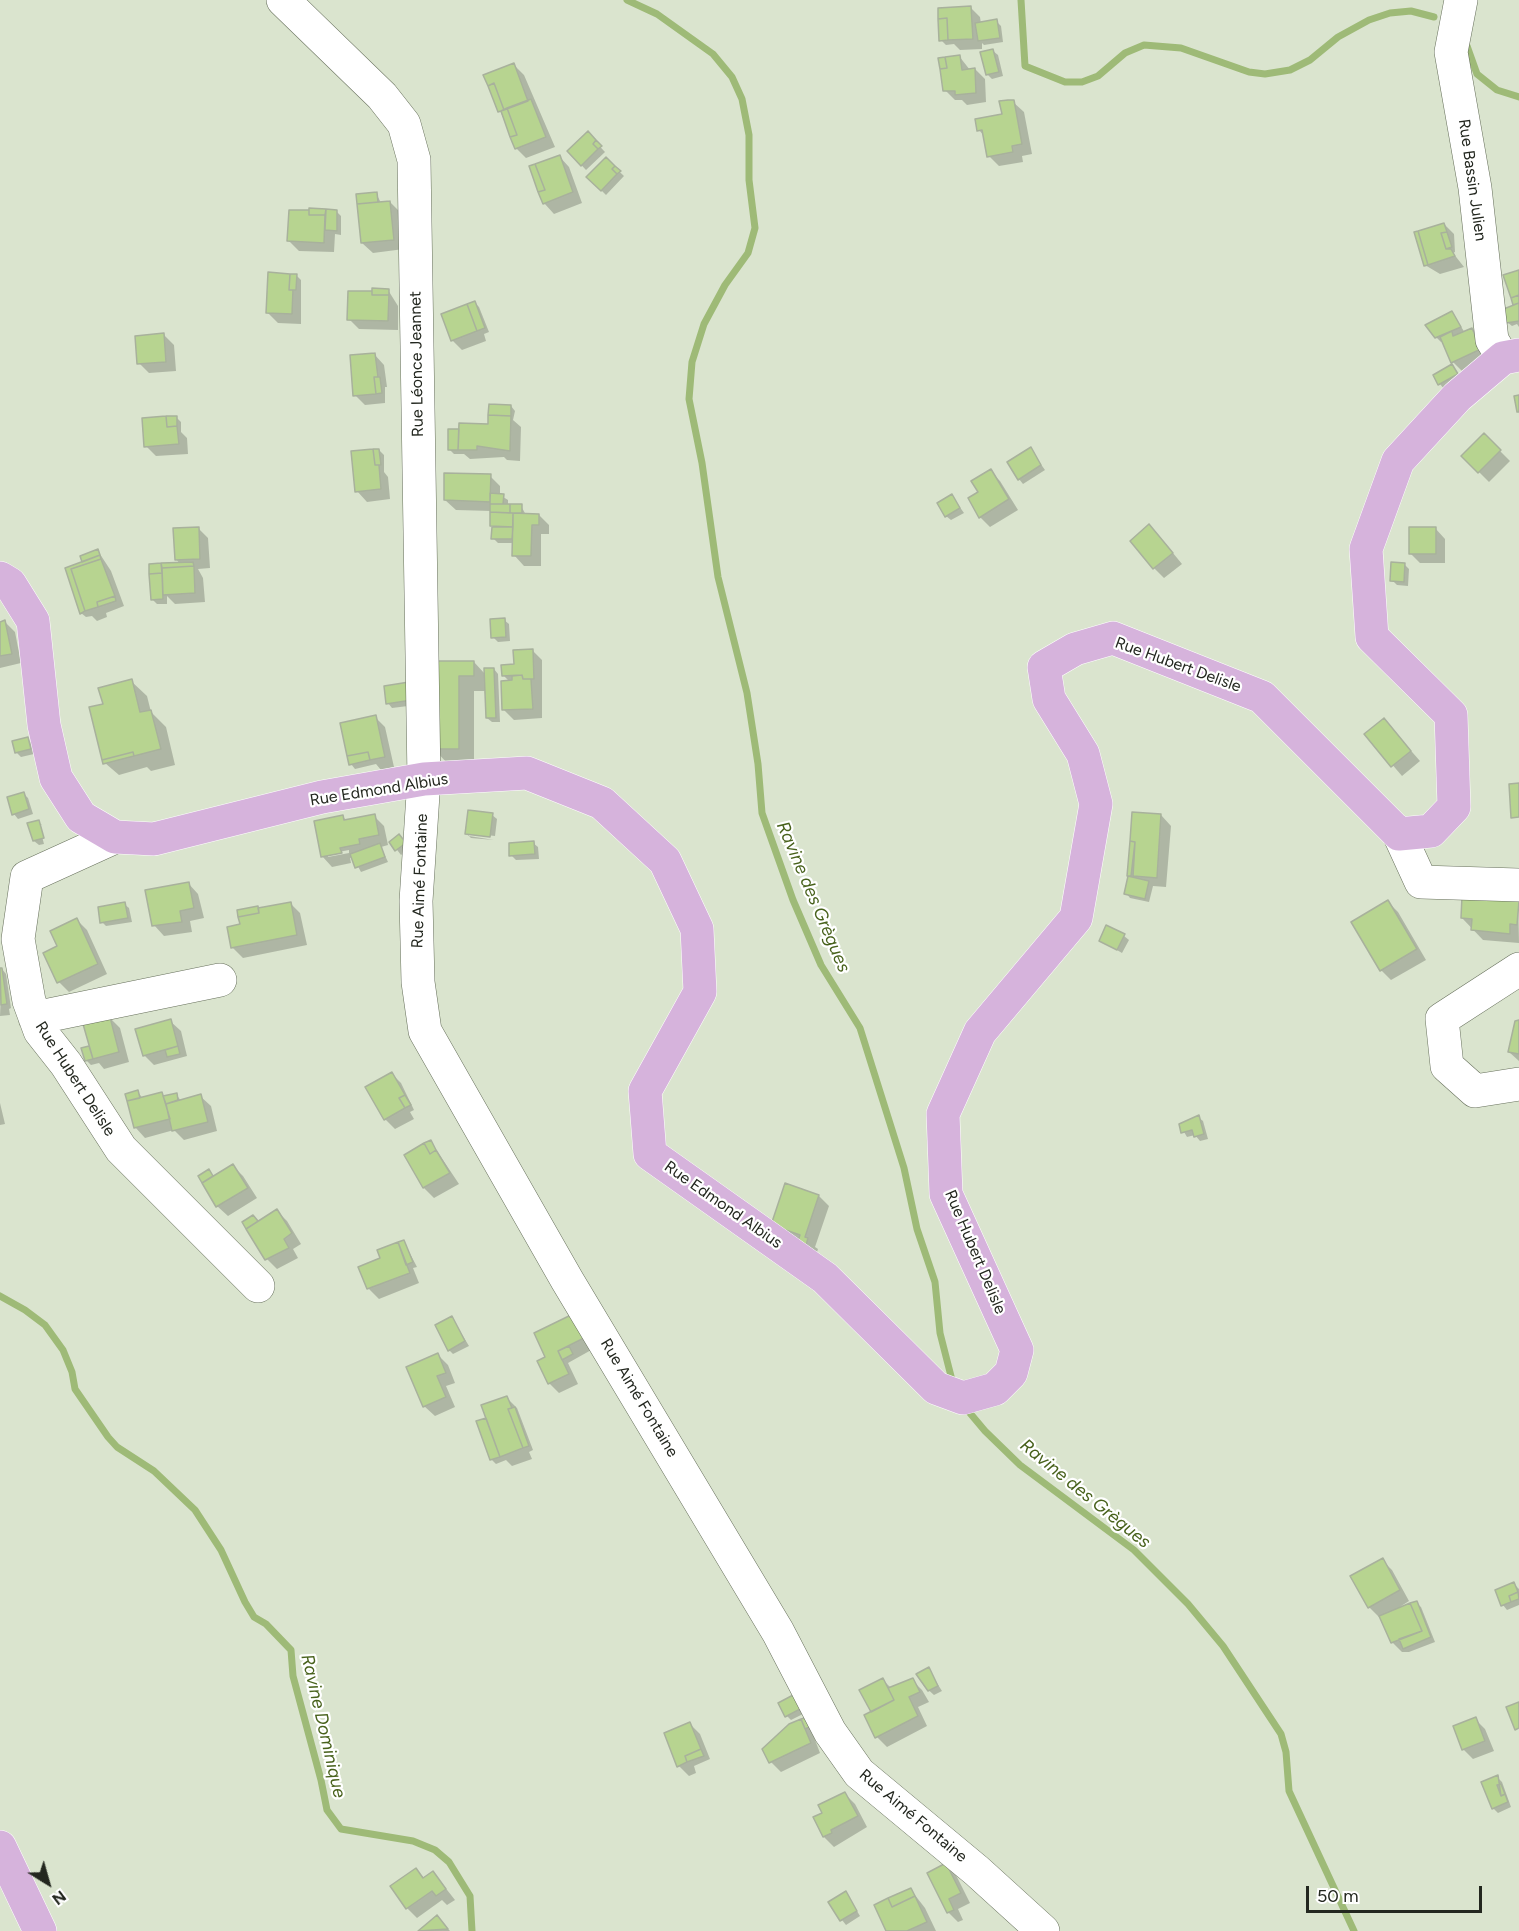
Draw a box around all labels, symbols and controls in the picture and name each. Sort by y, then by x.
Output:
street label: Rue Bassin Julien [1454,118,1490,242]
street label: Rue Léonce Jeannet [406,291,428,437]
street label: Rue Hubert Delisle [1112,633,1244,697]
street label: Rue Edmond Albius [309,770,449,810]
street label: Rue Aimé Fontaine [408,813,432,949]
water label: Ravine des Grègues [771,818,855,976]
street label: Rue Hubert Delisle [31,1018,119,1140]
street label: Rue Edmond Albius [660,1157,786,1253]
street label: Rue Hubert Delisle [940,1187,1010,1317]
street label: Rue Aimé Fontaine [596,1335,682,1461]
water label: Ravine des Grègues [1015,1435,1155,1553]
water label: Ravine Dominique [296,1652,350,1800]
street label: Rue Aimé Fontaine [855,1765,971,1867]
north arrow [18,1853,78,1913]
scale bar [1309,1874,1484,1912]
text: 50 m [1317,1885,1359,1907]
text: N [48,1886,70,1909]

